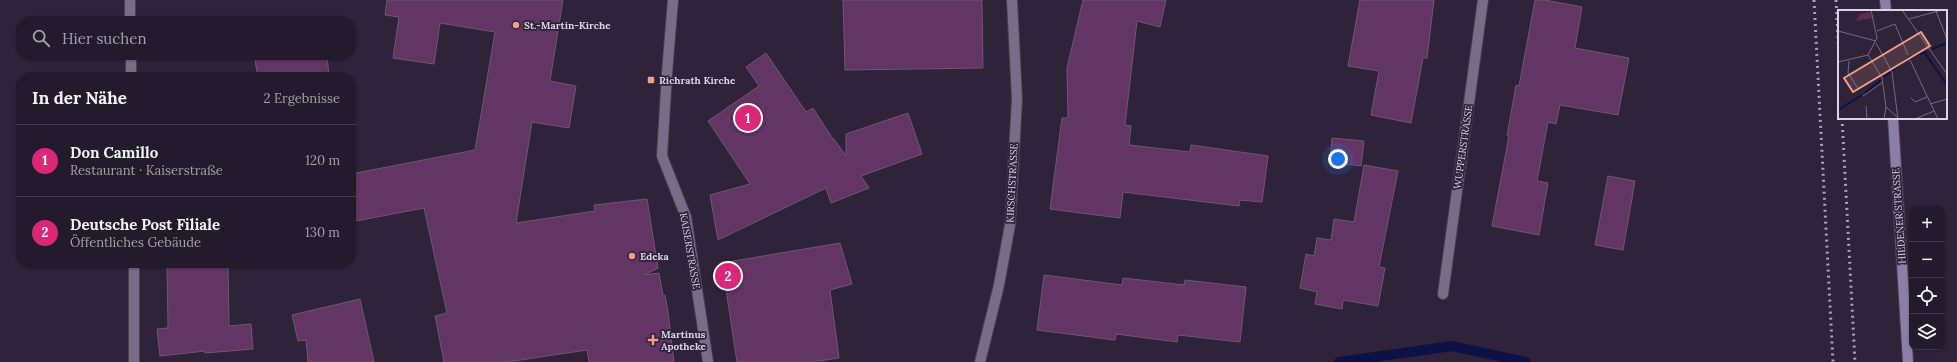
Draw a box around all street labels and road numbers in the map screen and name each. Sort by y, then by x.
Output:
street label: WUPPERSTRASSE [1451,104,1475,190]
street label: KIRSCHSTRASSE [1003,143,1021,223]
street label: HILDENER STRASSE [1889,168,1909,264]
street label: KAISERSTRASSE [677,212,703,290]

